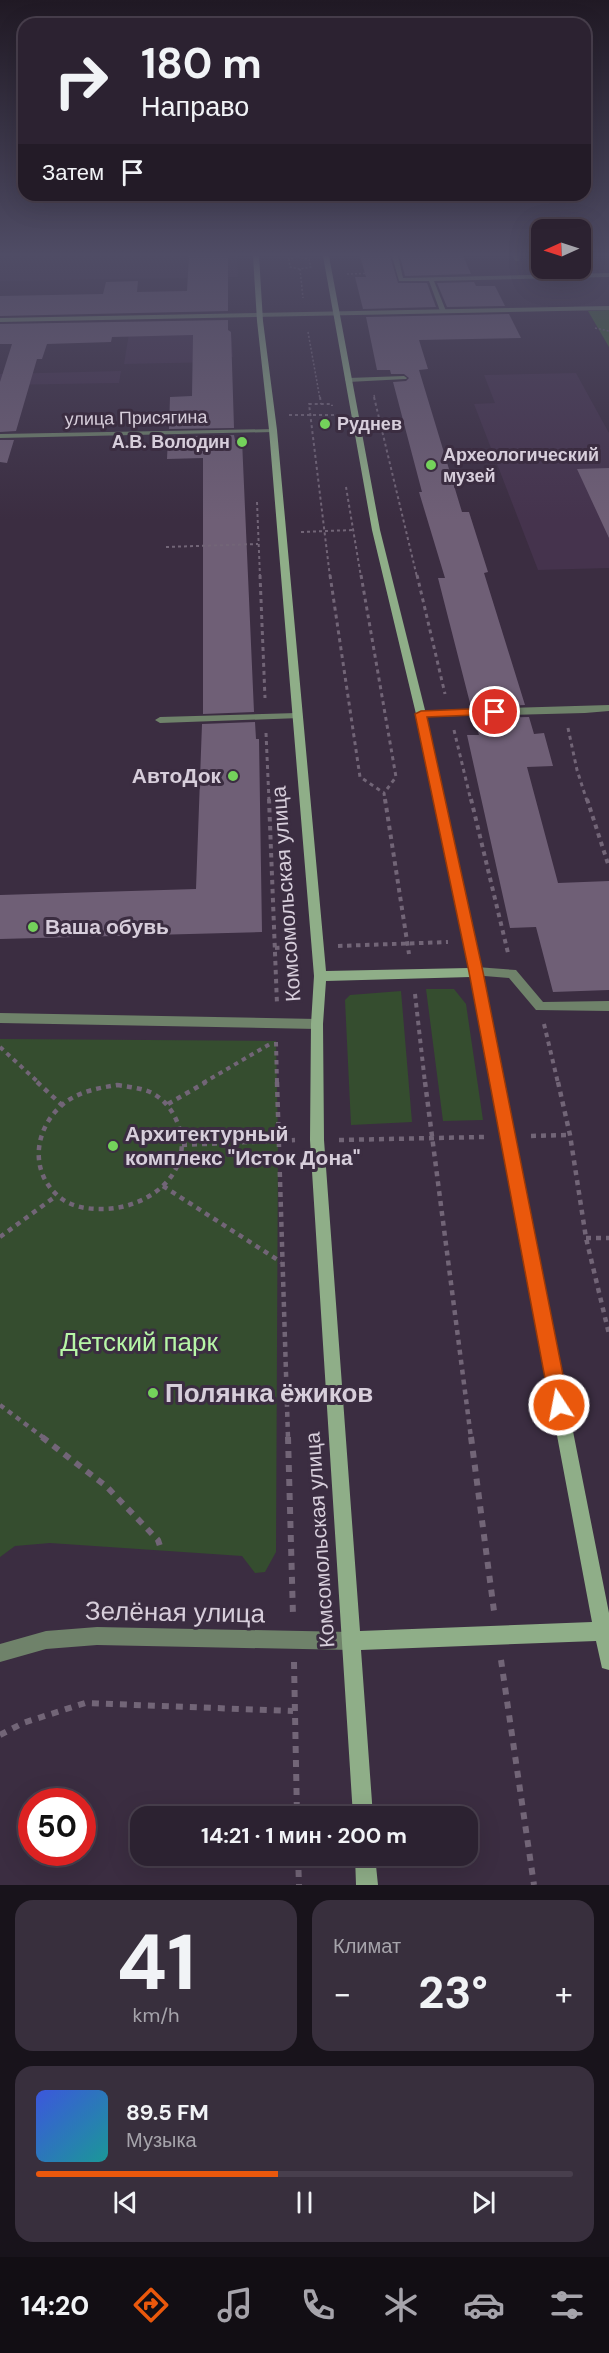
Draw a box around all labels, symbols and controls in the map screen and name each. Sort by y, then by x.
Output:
text: 180 m [141,36,262,91]
icon: right [42,42,120,120]
text: Направо [141,89,249,124]
icon: arrive [116,156,149,189]
text: Затем [42,158,104,187]
north arrow [531,219,591,279]
map controls [531,219,591,279]
street label: улица Присягина [65,405,208,431]
place label: Руднев [337,412,402,436]
marker: Руднев [318,417,332,431]
place label: А.В. Володин [112,430,230,454]
marker: А.В. Володин [235,435,249,449]
place label: Археологический музей [443,443,599,488]
marker: Археологический музей [424,458,438,472]
pin [469,686,520,737]
icon: arrive [478,695,511,728]
place label: АвтоДок [132,762,221,790]
marker: АвтоДок [226,769,240,783]
street label: Комсомольская улица [264,785,308,1003]
place label: Ваша обувь [45,913,169,941]
marker: Ваша обувь [26,920,40,934]
place label: Архитектурный комплекс "Исток Дона" [125,1120,360,1172]
marker: Архитектурный комплекс "Исток Дона" [106,1139,120,1153]
park label: Детский парк [60,1325,218,1359]
position arrow [527,1373,591,1437]
place label: Полянка ёжиков [165,1376,373,1410]
marker: Полянка ёжиков [146,1386,160,1400]
street label: Комсомольская улица [298,1431,342,1649]
street label: Зелёная улица [85,1593,266,1631]
speed limit sign: 50 [18,1788,96,1866]
text: 14:21 · 1 мин · 200 m [201,1821,407,1850]
text: 41 [116,1912,196,2013]
text: Климат [333,1933,401,1959]
text: 23° [418,1963,488,2022]
text: − [333,1972,351,2015]
text: + [555,1972,573,2015]
text: km/h [132,2002,180,2028]
text: 89.5 FM [126,2098,209,2127]
text: Музыка [126,2127,197,2153]
icon: previous [109,2186,142,2219]
icon: pause [288,2186,321,2219]
icon: next [467,2186,500,2219]
icon: directions [130,2284,172,2326]
icon: music [214,2284,256,2326]
icon: phone [297,2284,339,2326]
icon: climate [380,2284,422,2326]
icon: car [463,2284,505,2326]
icon: filters [546,2284,588,2326]
text: 14:20 [21,2288,89,2323]

